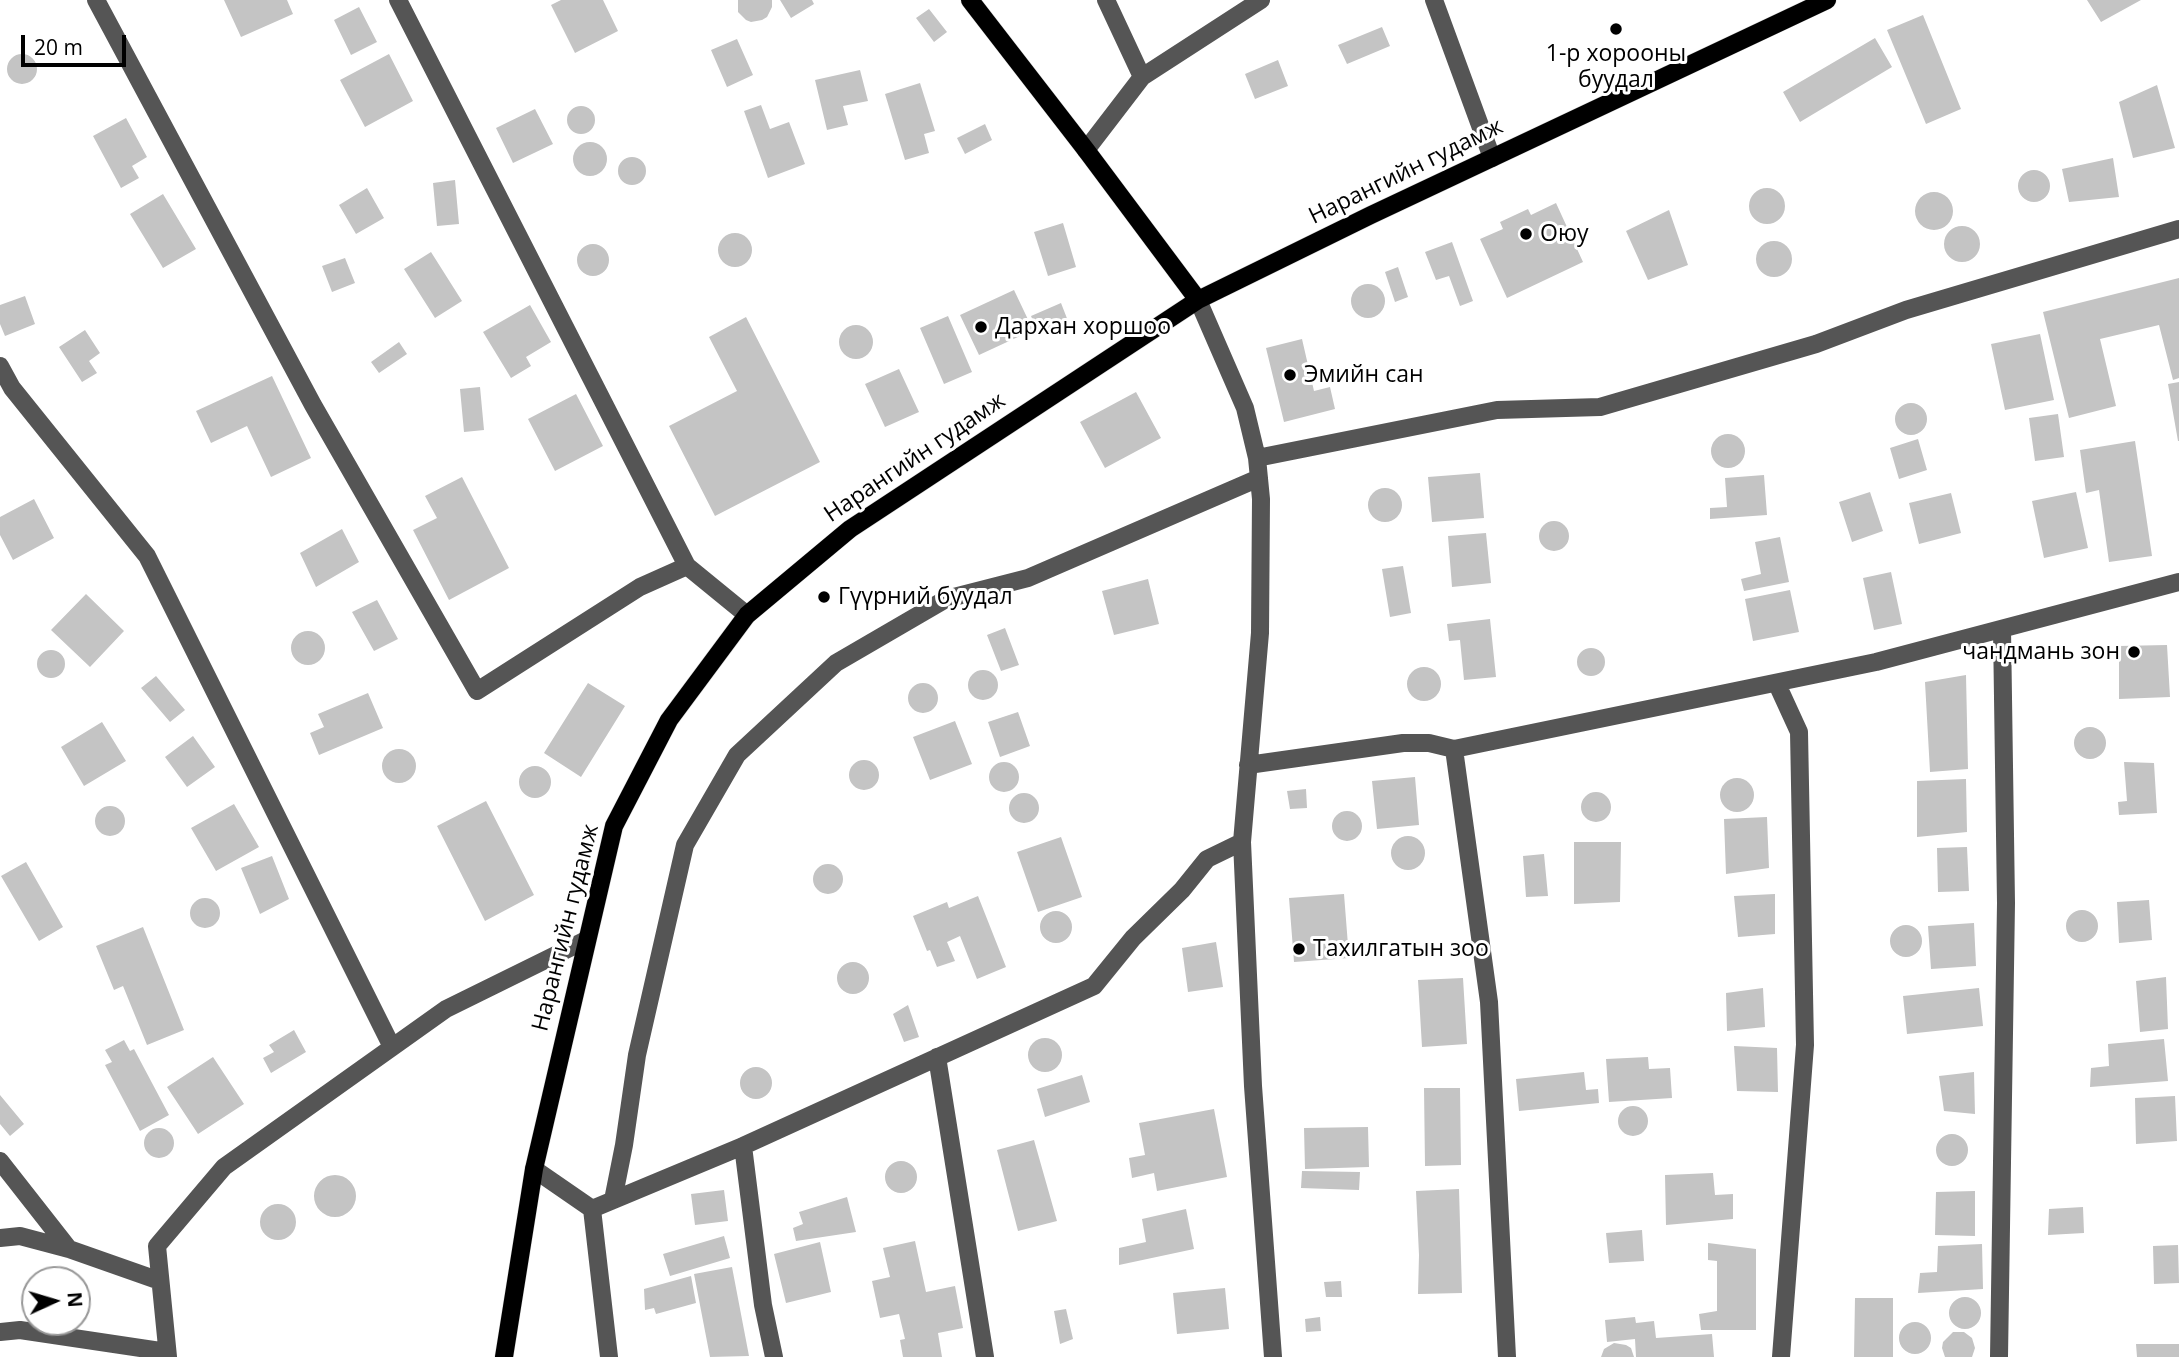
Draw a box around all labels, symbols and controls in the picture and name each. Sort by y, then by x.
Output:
scale bar [24,21,130,65]
marker: 1-р хорооны буудал [1608,21,1624,37]
text: 20 m [34,33,83,61]
place label: 1-р хорооны буудал [1546,40,1686,94]
street label: Нарангийн гудамж [1305,113,1507,231]
place label: Оюу [1540,220,1588,248]
marker: Оюу [1518,226,1534,242]
place label: Дархан хоршоо [995,313,1171,341]
marker: Дархан хоршоо [973,319,989,335]
place label: Эмийн сан [1304,361,1423,389]
marker: Эмийн сан [1282,367,1298,383]
street label: Нарангийн гудамж [819,387,1011,529]
place label: Гүүрний буудал [838,583,1013,611]
marker: Гүүрний буудал [816,589,832,605]
place label: чандмань зон [1962,638,2120,666]
marker: чандмань зон [2126,644,2142,660]
street label: Нарангийн гудамж [527,822,605,1034]
place label: Тахилгатын зоо [1313,935,1489,963]
marker: Тахилгатын зоо [1291,941,1307,957]
north arrow [21,1266,91,1336]
text: N [61,1291,88,1308]

